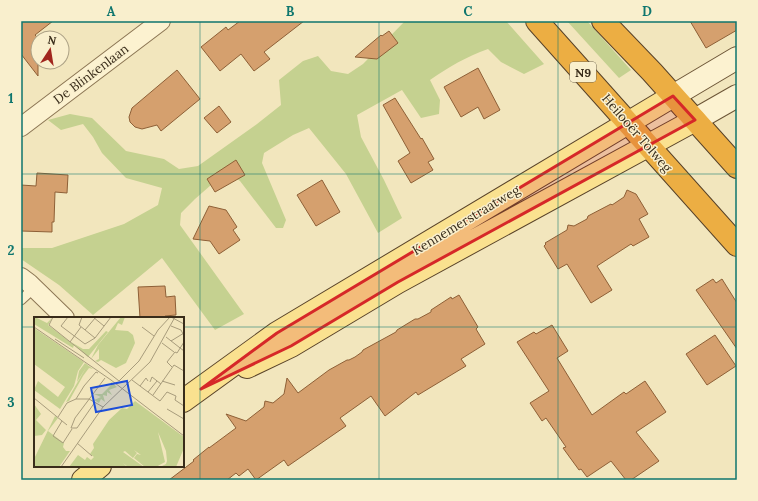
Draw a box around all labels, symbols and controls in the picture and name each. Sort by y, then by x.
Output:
text: A [107,3,116,20]
text: B [286,3,295,20]
text: C [464,3,473,20]
text: D [642,3,652,20]
north arrow [30,30,70,70]
text: N [46,32,58,48]
street label: De Blinkenlaan [50,40,132,108]
road number: N9 [570,62,596,82]
text: 1 [8,90,14,107]
street label: Heilooër Tolweg [598,90,676,176]
street label: Kennemerstraatweg [409,181,524,259]
text: 2 [8,242,15,259]
inset map [34,317,184,467]
text: 3 [7,394,15,411]

